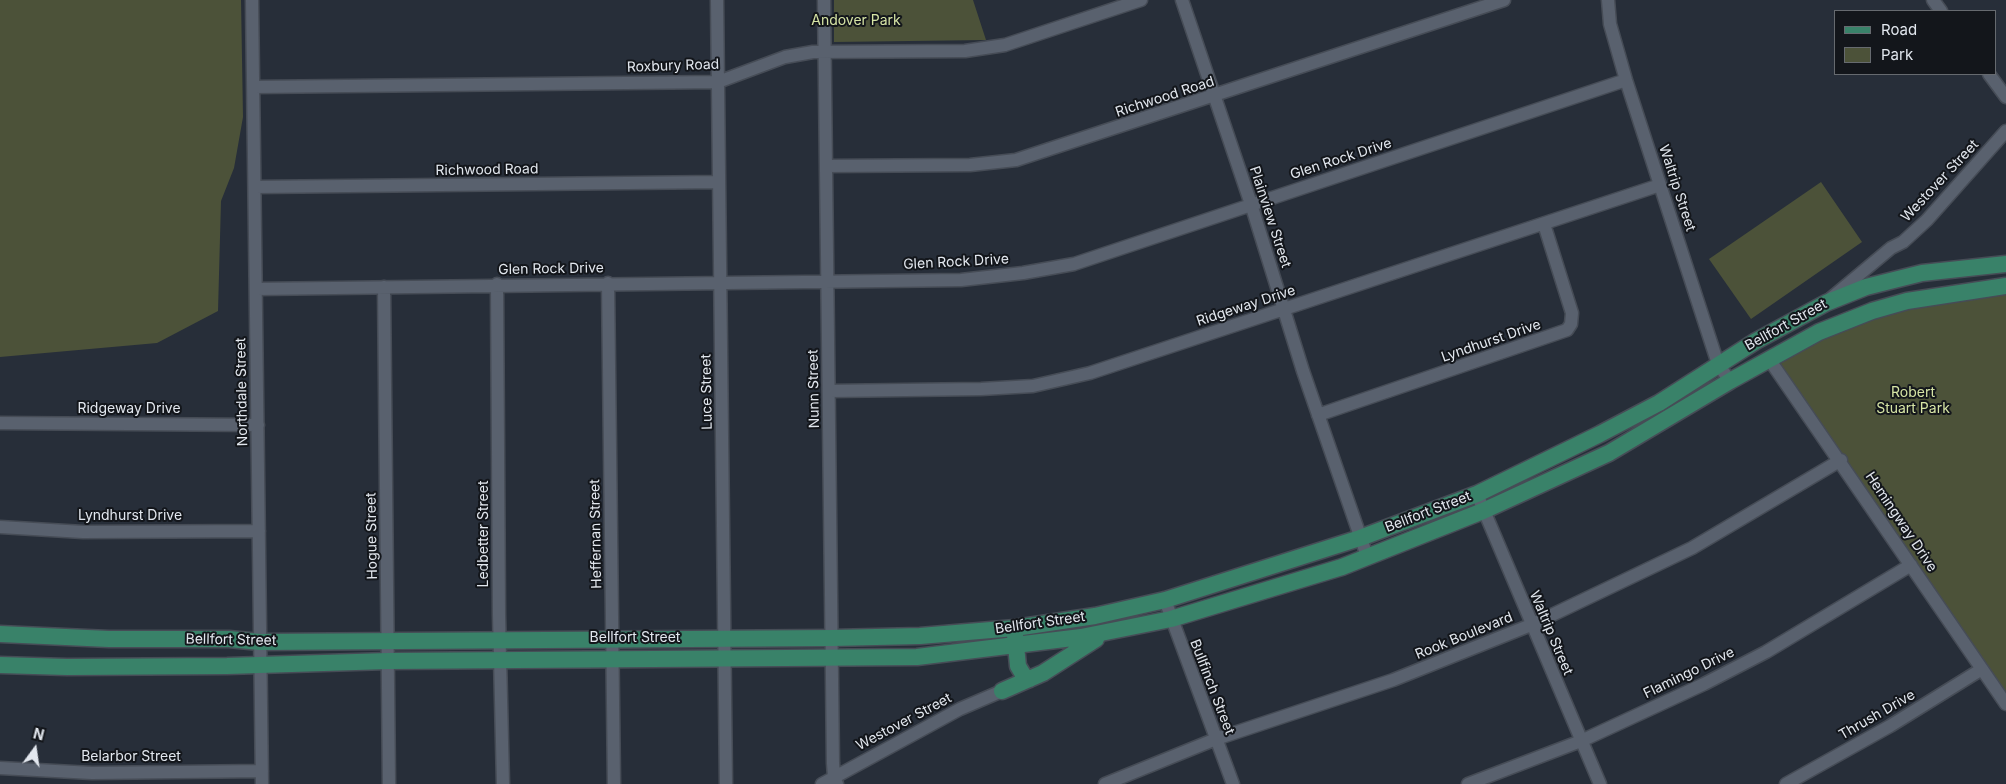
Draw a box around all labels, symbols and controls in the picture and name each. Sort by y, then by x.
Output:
legend [1834,10,1996,75]
park label: Andover Park [811,13,901,29]
text: Road [1881,20,1917,39]
text: Park [1881,45,1913,64]
street label: Roxbury Road [627,56,719,76]
street label: Richwood Road [1113,73,1217,121]
street label: Glen Rock Drive [1288,135,1394,183]
street label: Westover Street [1898,137,1982,225]
street label: Waltrip Street [1655,143,1699,233]
street label: Richwood Road [435,161,539,179]
street label: Plainview Street [1246,164,1294,270]
street label: Glen Rock Drive [903,251,1009,273]
street label: Glen Rock Drive [498,260,604,278]
street label: Ridgeway Drive [1194,282,1298,330]
street label: Bellfort Street [1742,296,1830,354]
street label: Lyndhurst Drive [1439,316,1543,366]
street label: Northdale Street [233,338,251,446]
street label: Nunn Street [805,349,823,429]
street label: Luce Street [698,354,716,430]
park label: Robert Stuart Park [1876,385,1950,418]
street label: Ridgeway Drive [77,401,181,417]
street label: Hemingway Drive [1861,469,1941,575]
street label: Heffernan Street [587,479,605,589]
street label: Ledbetter Street [476,481,492,587]
street label: Bellfort Street [1383,488,1473,536]
street label: Hogue Street [363,492,381,580]
street label: Lyndhurst Drive [78,508,182,524]
street label: Waltrip Street [1526,588,1576,678]
street label: Bellfort Street [994,608,1086,638]
street label: Rook Boulevard [1413,609,1515,663]
street label: Bellfort Street [590,630,680,646]
street label: Bellfort Street [185,631,277,649]
street label: Bullfinch Street [1186,637,1238,737]
street label: Flamingo Drive [1641,644,1737,702]
street label: Thrush Drive [1836,686,1918,744]
street label: Westover Street [853,690,955,754]
north arrow [10,724,60,774]
text: N [32,724,46,743]
street label: Belarbor Street [81,749,181,765]

